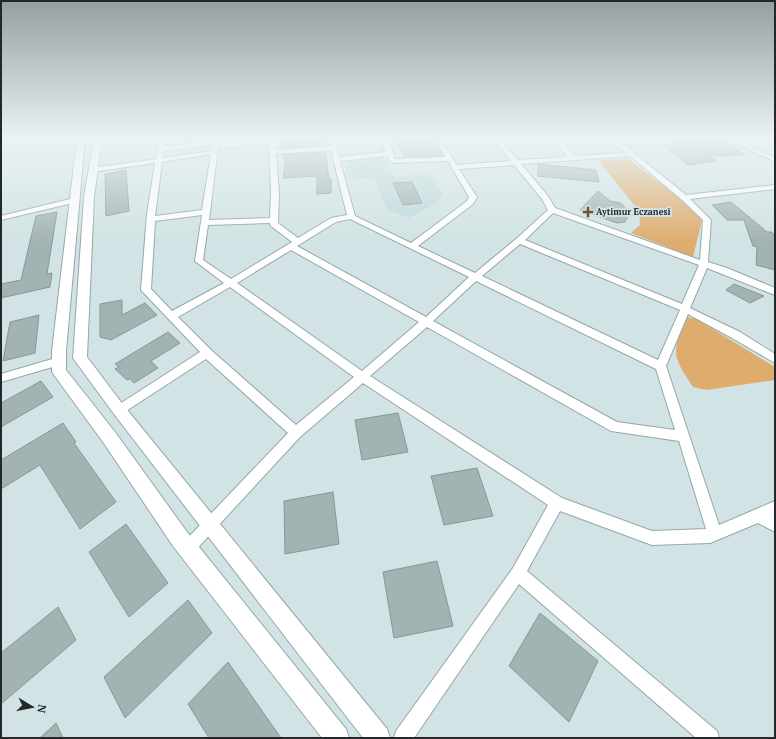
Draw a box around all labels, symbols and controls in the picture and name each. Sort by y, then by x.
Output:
place label: Aytimur Eczanesi [596,206,671,218]
marker: Aytimur Eczanesi [583,207,593,217]
north arrow [12,687,52,727]
text: N [34,703,49,715]

